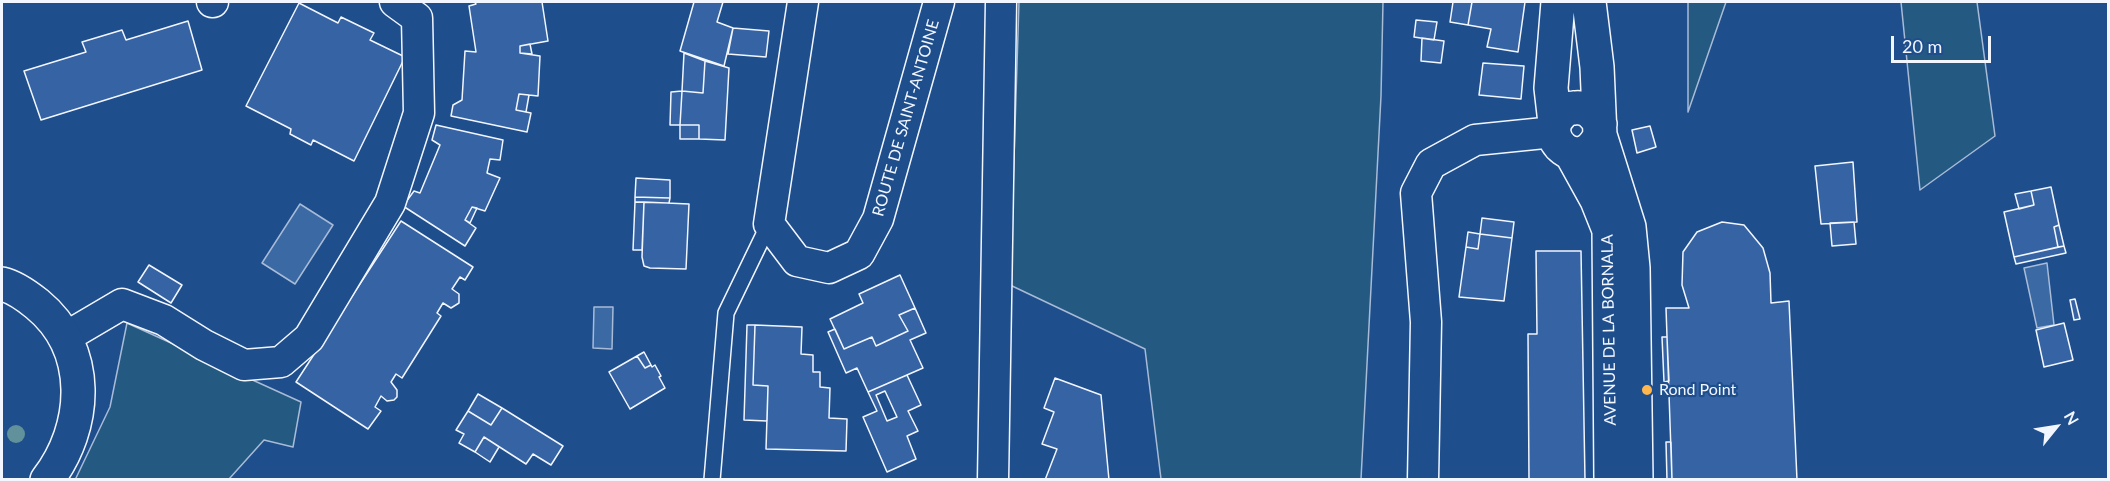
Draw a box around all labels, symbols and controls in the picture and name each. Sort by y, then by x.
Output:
street label: ROUTE DE SAINT-ANTOINE [869,17,943,219]
scale bar [1894,24,1994,62]
text: 20 m [1902,35,1942,57]
street label: AVENUE DE LA BORNALA [1598,234,1620,426]
place label: Rond Point [1659,380,1736,400]
marker: Rond Point [1640,383,1654,397]
north arrow [2026,397,2086,457]
text: N [2061,408,2083,428]

